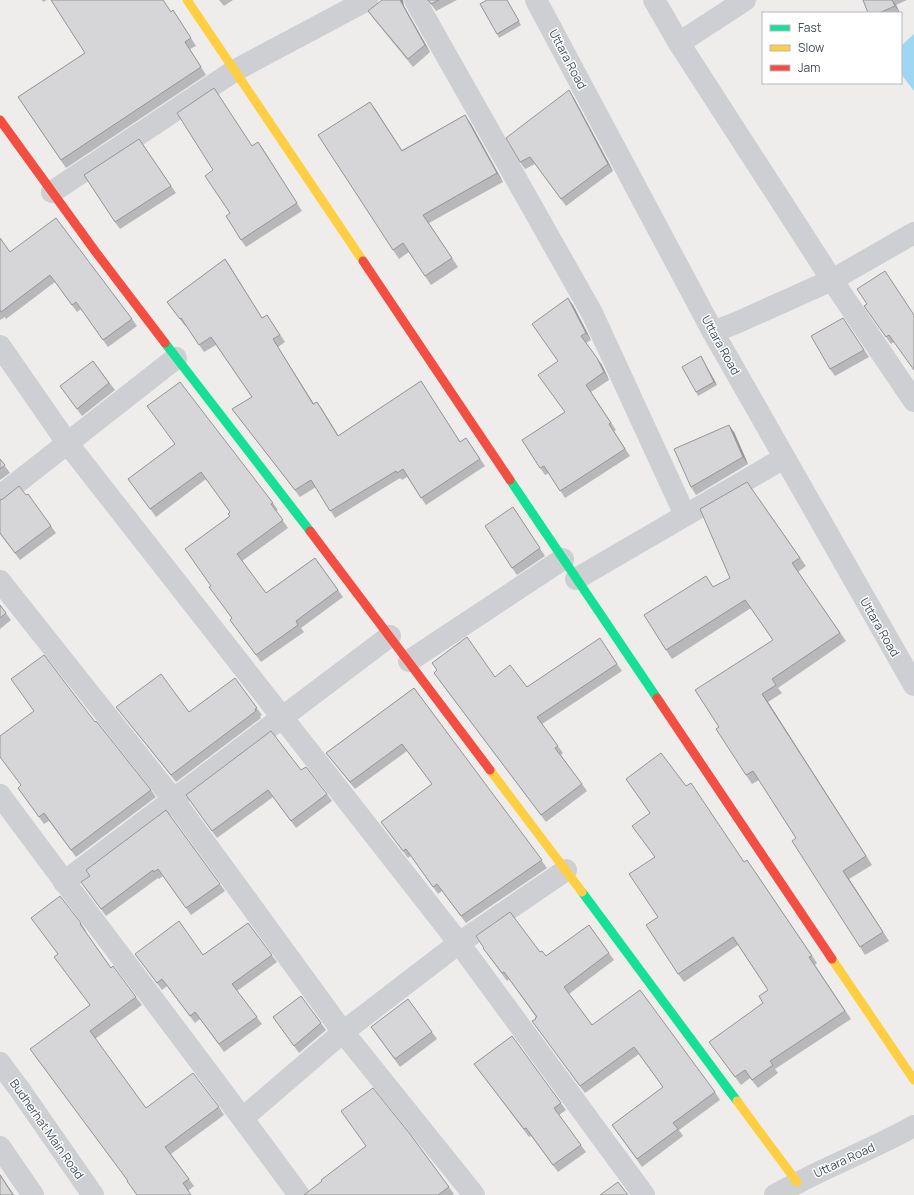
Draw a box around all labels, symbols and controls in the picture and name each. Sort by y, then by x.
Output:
legend [762,12,902,84]
text: Fast [798,19,822,36]
street label: Uttara Road [545,26,591,92]
text: Slow [798,39,824,56]
text: Jam [798,59,820,76]
street label: Uttara Road [698,312,744,378]
street label: Uttara Road [856,594,904,660]
street label: Budherhat Main Road [6,1076,88,1182]
street label: Uttara Road [811,1138,877,1182]

